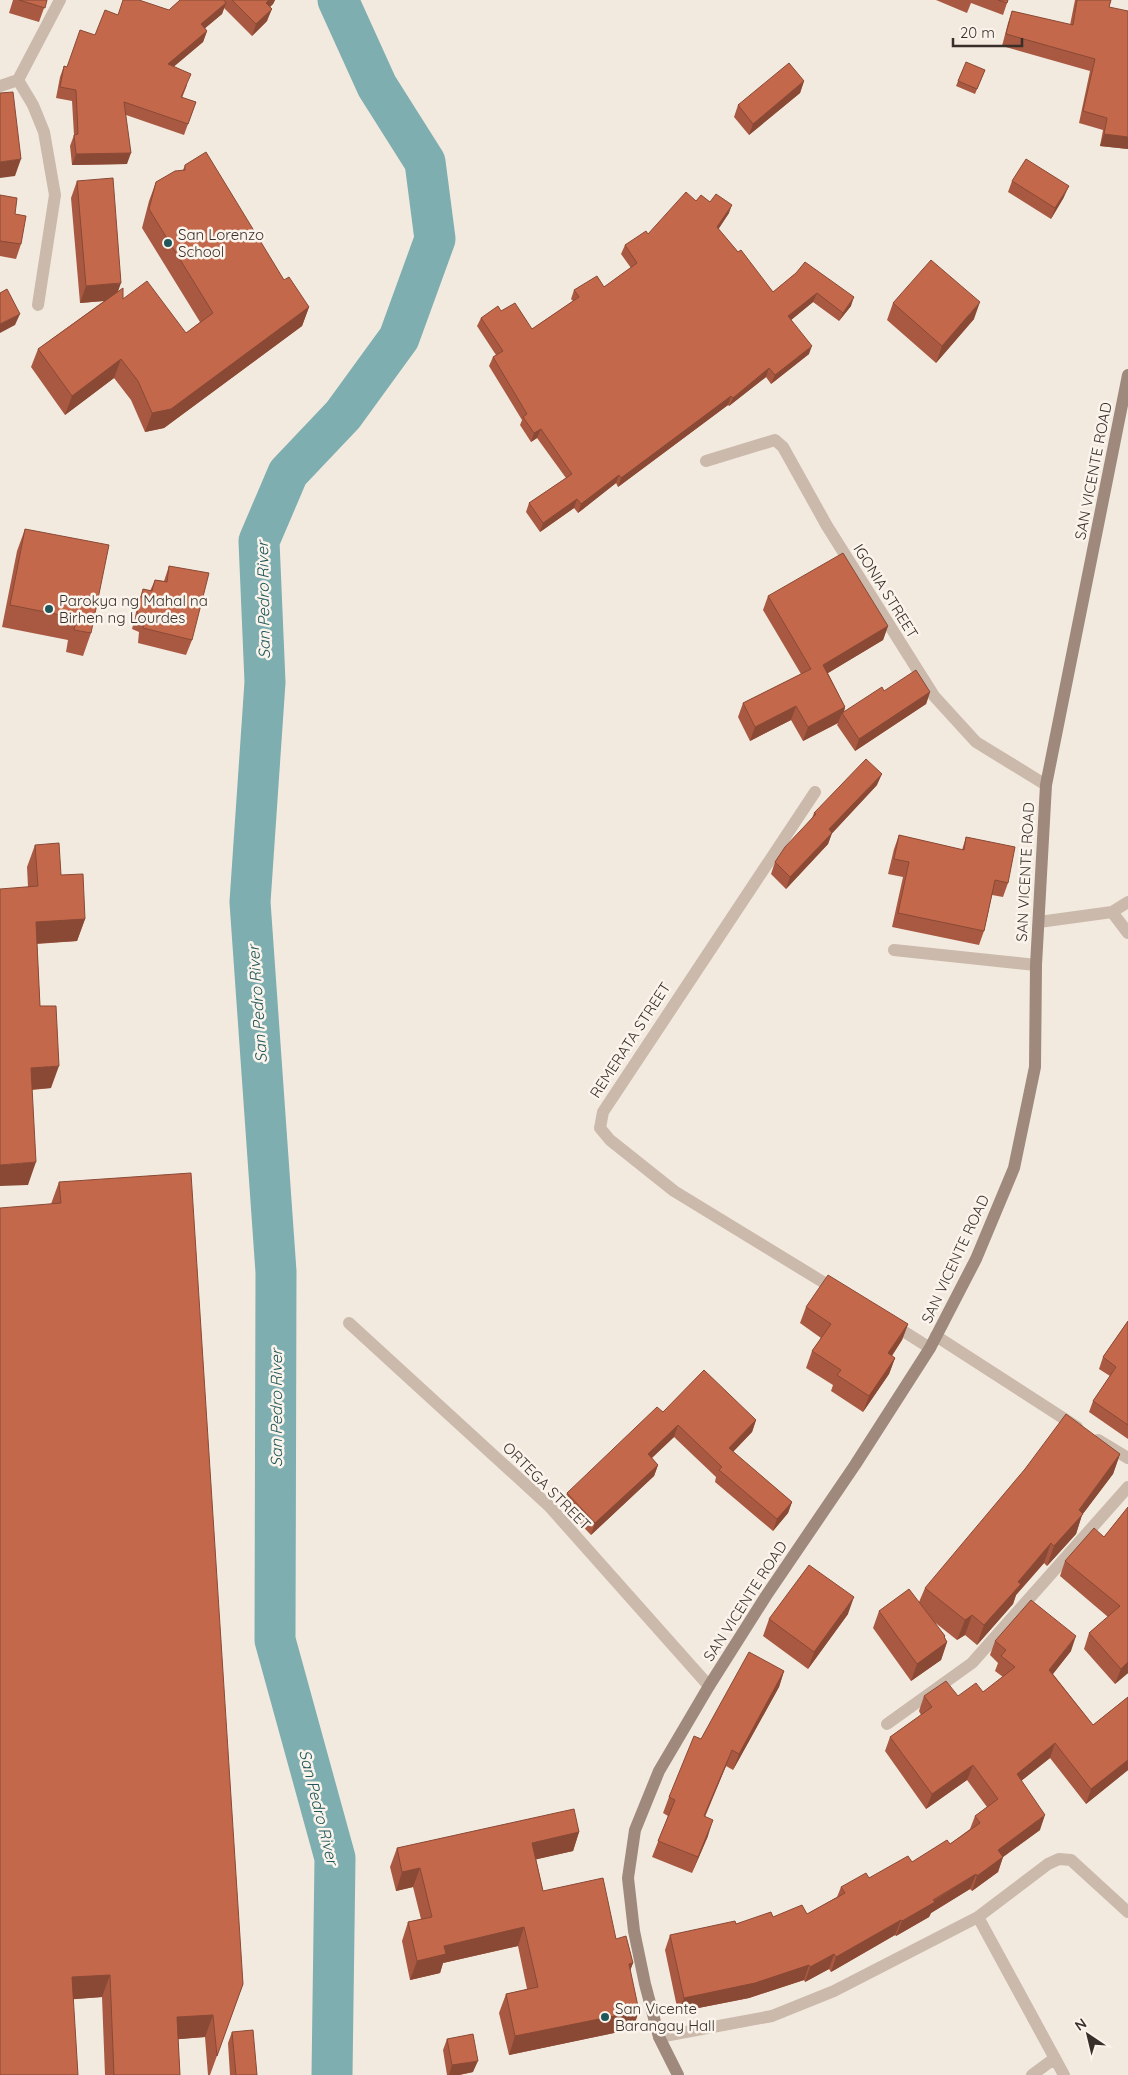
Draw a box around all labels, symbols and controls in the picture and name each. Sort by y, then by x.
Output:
scale bar [953,15,1022,47]
text: 20 m [960,23,995,42]
place label: San Lorenzo School [178,225,264,261]
marker: San Lorenzo School [162,237,174,249]
street label: SAN VICENTE ROAD [1070,400,1116,541]
water label: San Pedro River [252,539,274,659]
street label: IGONIA STREET [849,540,923,642]
place label: Parokya ng Mahal na Birhen ng Lourdes [59,591,208,627]
marker: Parokya ng Mahal na Birhen ng Lourdes [43,603,55,615]
street label: SAN VICENTE ROAD [1012,802,1038,942]
water label: San Pedro River [243,943,271,1064]
street label: REMERATA STREET [585,979,675,1101]
street label: SAN VICENTE ROAD [917,1192,993,1326]
water label: San Pedro River [266,1347,286,1467]
street label: ORTEGA STREET [499,1438,595,1534]
street label: SAN VICENTE ROAD [699,1537,791,1665]
water label: San Pedro River [295,1747,343,1868]
place label: San Vicente Barangay Hall [615,1999,715,2035]
north arrow [1063,2010,1113,2060]
marker: San Vicente Barangay Hall [599,2011,611,2023]
text: N [1071,2014,1090,2035]

